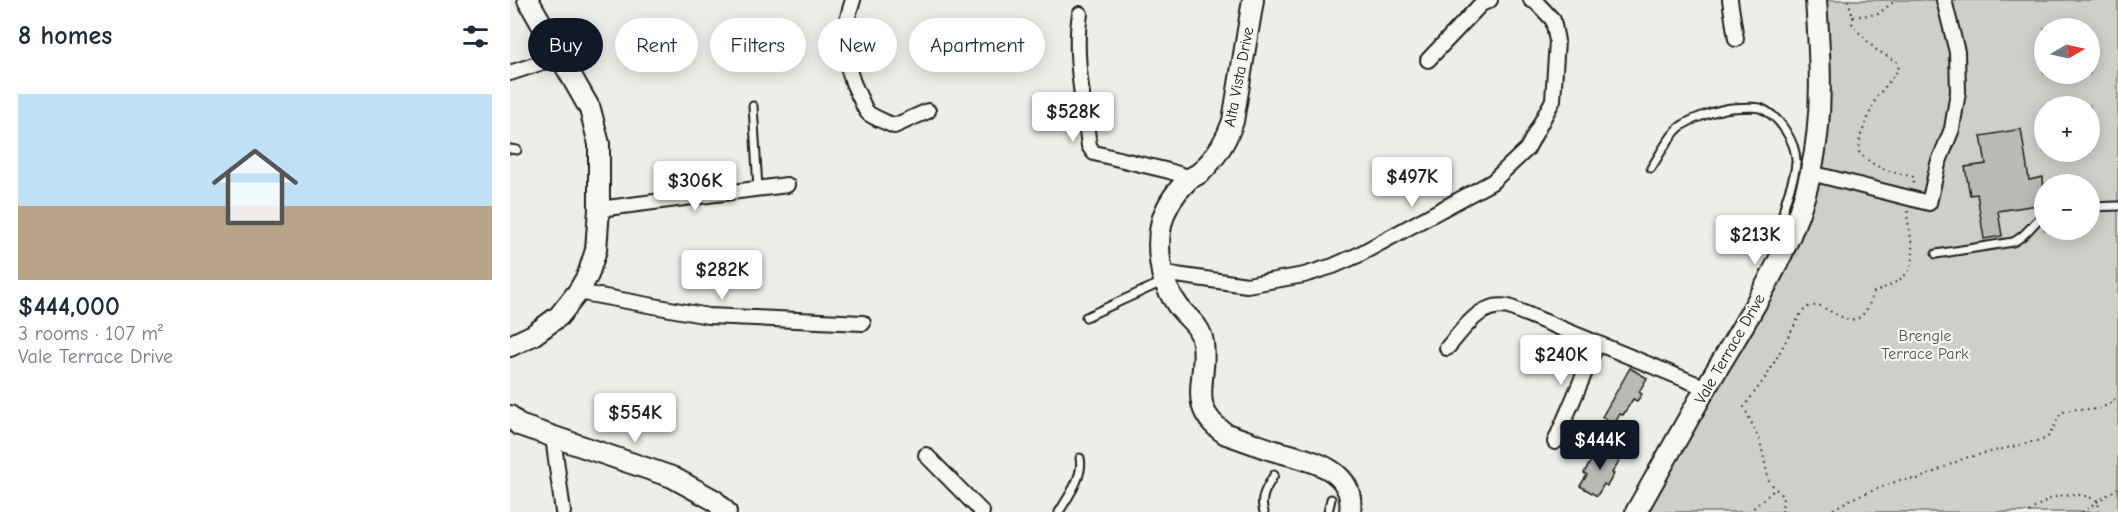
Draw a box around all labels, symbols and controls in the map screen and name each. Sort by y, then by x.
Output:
chip: Buy [528,18,603,72]
chip: Rent [615,18,698,72]
chip: Filters [710,18,806,72]
chip: New [818,18,897,72]
chip: Apartment [909,18,1045,72]
north arrow [2034,18,2100,84]
map controls [2034,18,2100,240]
icon: filters [459,20,492,53]
text: 8 homes [18,21,112,51]
street label: Alta Vista Drive [1220,25,1258,129]
pin: $528K [1031,92,1115,143]
button: + [2034,96,2100,162]
text: $528K [1046,100,1100,123]
icon: home [201,133,309,241]
pin: $497K [1370,157,1454,208]
pin: $306K [653,161,737,212]
text: $497K [1386,165,1438,188]
text: $306K [667,169,723,192]
button: − [2034,174,2100,240]
pin: $213K [1713,215,1797,266]
text: $213K [1730,223,1780,246]
pin: $282K [680,250,764,301]
text: $282K [695,258,749,281]
street label: Vale Terrace Drive [1691,291,1769,407]
text: $444,000 [18,292,120,322]
text: 3 rooms · 107 m² [18,322,163,345]
park label: Brengle Terrace Park [1881,327,1969,363]
pin: $240K [1519,335,1603,386]
text: $240K [1534,343,1588,366]
text: Vale Terrace Drive [18,345,173,368]
pin: $554K [593,393,677,444]
text: $554K [608,401,662,424]
pin: $444K [1558,420,1642,471]
text: $444K [1574,428,1626,451]

